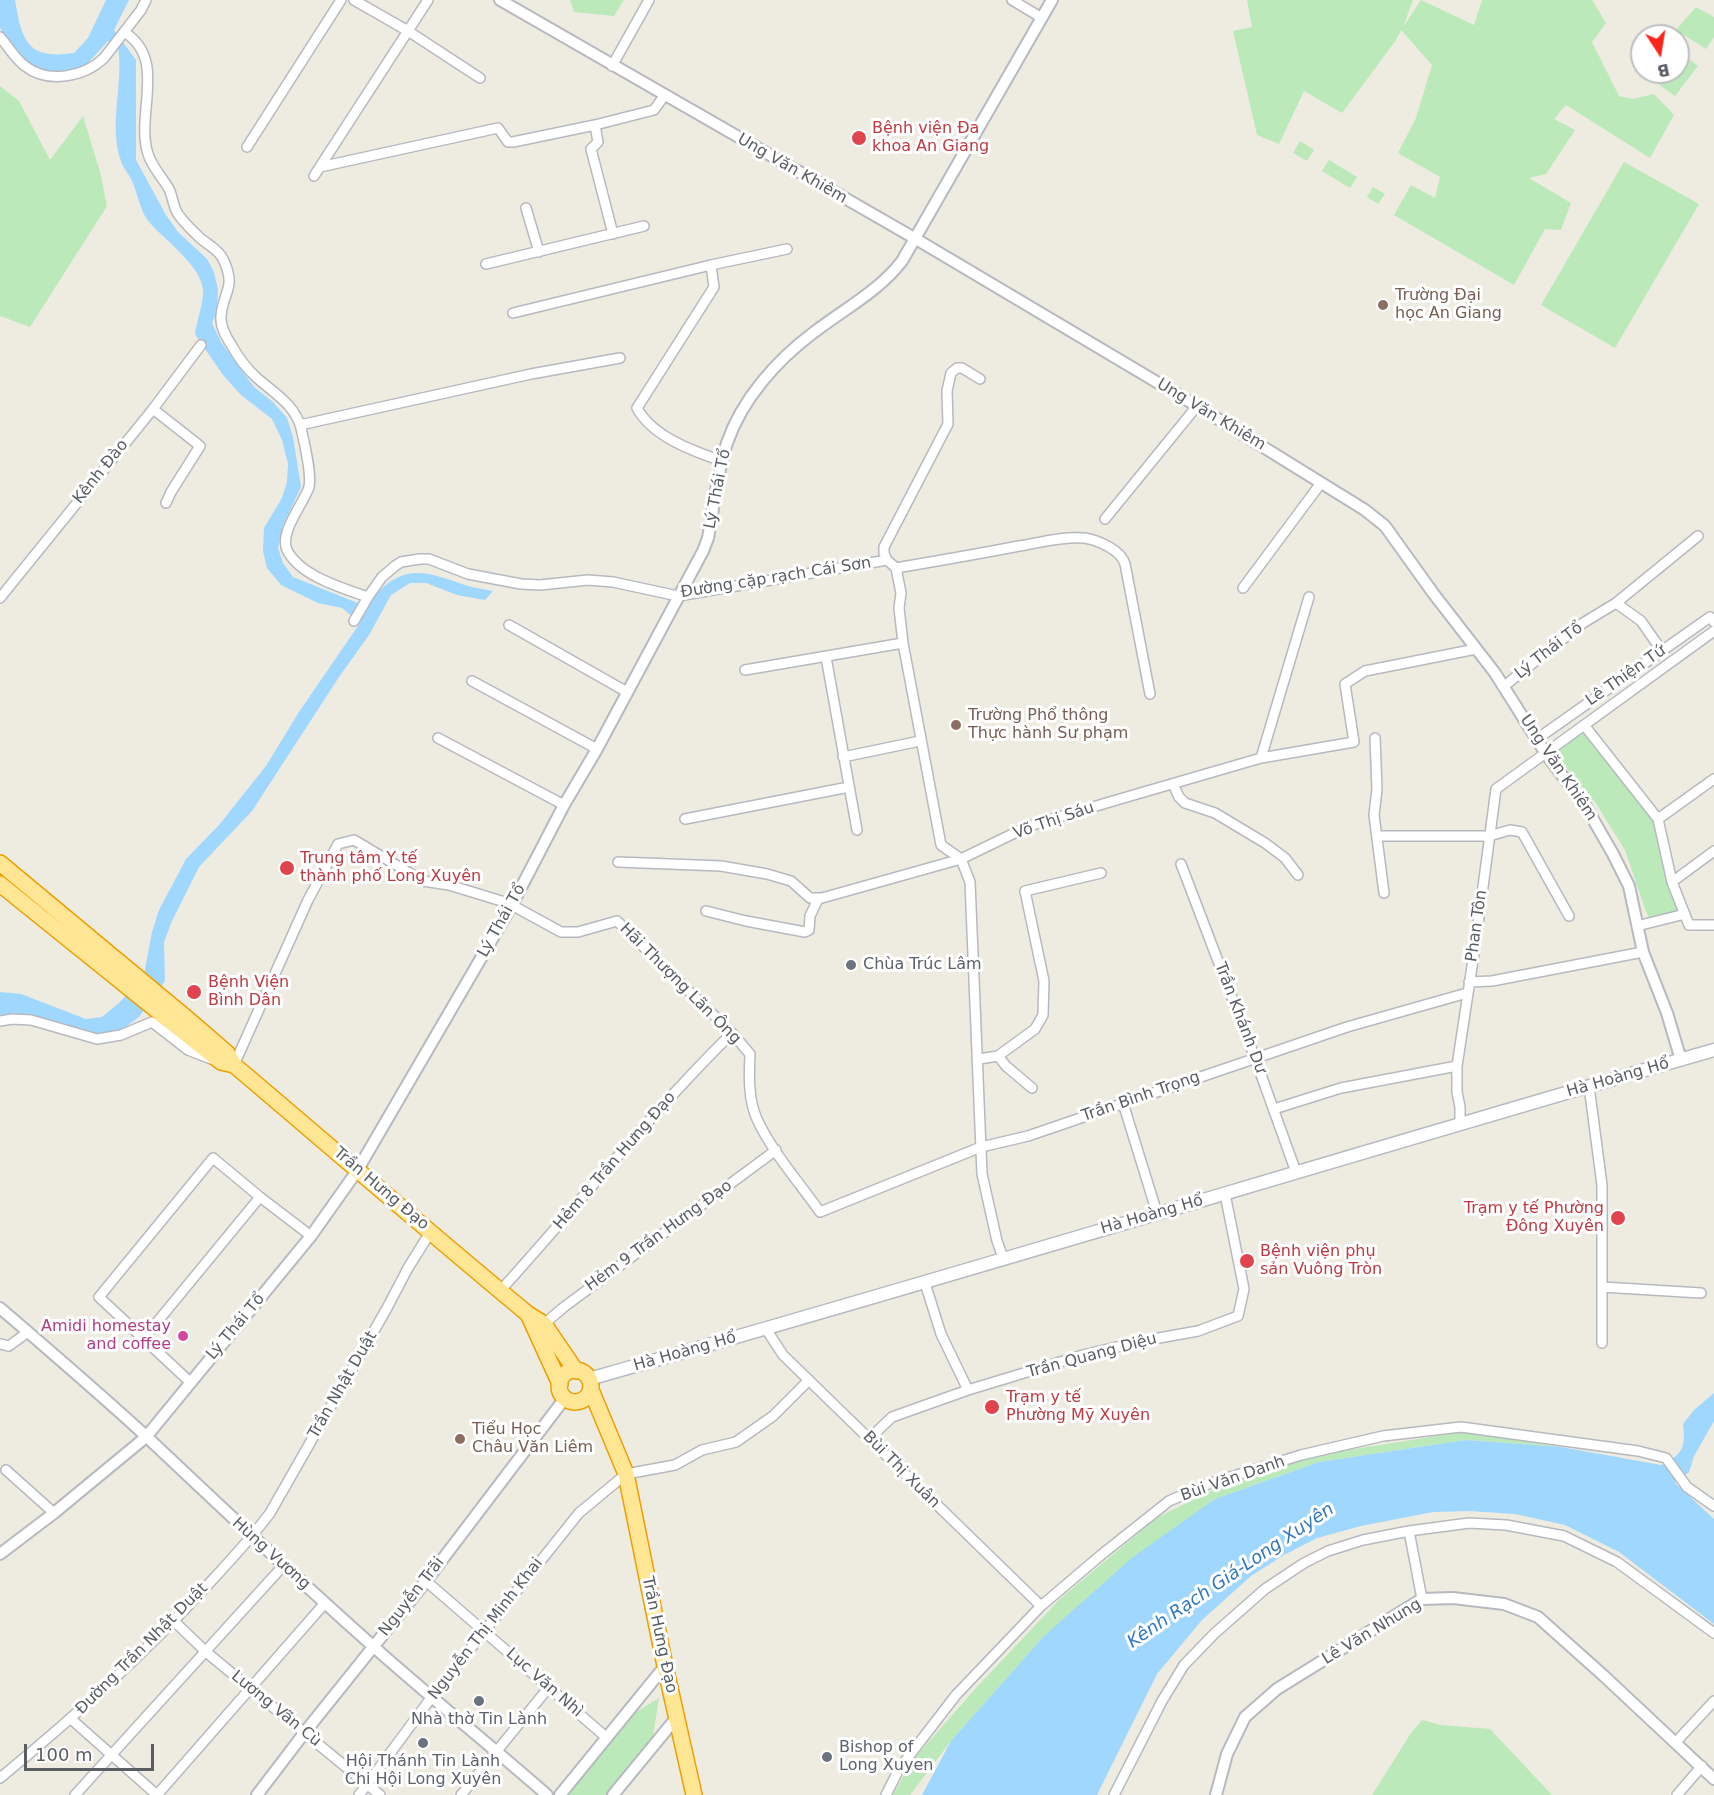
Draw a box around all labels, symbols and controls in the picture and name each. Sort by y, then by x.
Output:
north arrow [1630,24,1690,84]
text: B [1655,60,1671,81]
place label: Bệnh viện Đa khoa An Giang [872,119,989,157]
marker: Bệnh viện Đa khoa An Giang [850,129,868,147]
street label: Ung Văn Khiêm [734,130,850,208]
place label: Trường Đại học An Giang [1395,286,1502,324]
marker: Trường Đại học An Giang [1376,298,1390,312]
street label: Ung Văn Khiêm [1153,375,1269,455]
street label: Kênh Đào [69,436,133,508]
street label: Lý Thái Tổ [701,448,735,530]
street label: Đường cặp rạch Cái Sơn [679,553,873,603]
street label: Lý Thái Tổ [1511,619,1587,683]
street label: Lê Thiện Tứ [1582,641,1670,711]
place label: Trường Phổ thông Thực hành Sư phạm [968,706,1128,744]
street label: Ung Văn Khiêm [1515,711,1601,825]
marker: Trường Phổ thông Thực hành Sư phạm [949,718,963,732]
street label: Võ Thị Sáu [1011,798,1097,844]
place label: Trung tâm Y tế thành phố Long Xuyên [300,849,481,887]
marker: Trung tâm Y tế thành phố Long Xuyên [278,859,296,877]
street label: Lý Thái Tổ [474,881,530,961]
street label: Phan Tôn [1462,889,1492,963]
street label: Hãi Thượng Lãn Ông [615,919,745,1049]
place label: Chùa Trúc Lâm [863,955,982,975]
marker: Chùa Trúc Lâm [844,958,858,972]
street label: Trần Khánh Dư [1210,960,1270,1076]
place label: Bệnh Viện Bình Dân [208,973,289,1011]
marker: Bệnh Viện Bình Dân [185,983,203,1001]
street label: Hà Hoàng Hổ [1565,1054,1671,1102]
street label: Trần Bình Trọng [1079,1068,1203,1126]
street label: Hẻm 8 Trần Hưng Đạo [550,1088,680,1234]
street label: Trần Hưng Đạo [329,1144,433,1234]
street label: Hẻm 9 Trần Hưng Đạo [582,1176,736,1296]
street label: Hà Hoàng Hổ [1099,1191,1205,1239]
place label: Trạm y tế Phường Đông Xuyên [1464,1199,1604,1237]
marker: Trạm y tế Phường Đông Xuyên [1609,1209,1627,1227]
place label: Bệnh viện phụ sản Vuông Tròn [1260,1242,1382,1280]
marker: Bệnh viện phụ sản Vuông Tròn [1238,1252,1256,1270]
street label: Lý Thái Tổ [203,1290,269,1364]
place label: Amidi homestay and coffee [41,1317,171,1355]
street label: Trần Nhật Duật [304,1328,382,1442]
street label: Hà Hoàng Hổ [632,1328,738,1376]
marker: Amidi homestay and coffee [176,1329,190,1343]
street label: Trần Quang Diệu [1025,1329,1159,1383]
place label: Trạm y tế Phường Mỹ Xuyên [1006,1388,1150,1426]
marker: Trạm y tế Phường Mỹ Xuyên [983,1398,1001,1416]
place label: Tiểu Học Châu Văn Liêm [472,1420,593,1458]
street label: Bùi Thị Xuân [858,1427,944,1513]
marker: Tiểu Học Châu Văn Liêm [453,1432,467,1446]
street label: Bùi Văn Danh [1178,1452,1288,1506]
water label: Kênh Rạch Giá-Long Xuyên [1124,1499,1338,1653]
street label: Hùng Vương [228,1514,314,1594]
street label: Nguyễn Trãi [375,1554,449,1640]
street label: Nguyễn Thị Minh Khai [425,1554,547,1704]
street label: Trần Hưng Đạo [637,1575,681,1695]
street label: Đường Trần Nhật Duật [72,1579,212,1719]
street label: Lê Văn Nhung [1319,1595,1425,1669]
street label: Lục Văn Nhì [502,1644,586,1722]
street label: Lương Vãn Cù [227,1667,325,1751]
marker: Nhà thờ Tin Lành [472,1694,486,1708]
place label: Nhà thờ Tin Lành [411,1710,547,1730]
scale bar [27,1732,158,1770]
marker: Hội Thánh Tin Lành Chi Hội Long Xuyên [416,1736,430,1750]
place label: Bishop of Long Xuyen [839,1738,933,1776]
text: 100 m [35,1744,93,1765]
marker: Bishop of Long Xuyen [820,1750,834,1764]
place label: Hội Thánh Tin Lành Chi Hội Long Xuyên [345,1752,501,1790]

